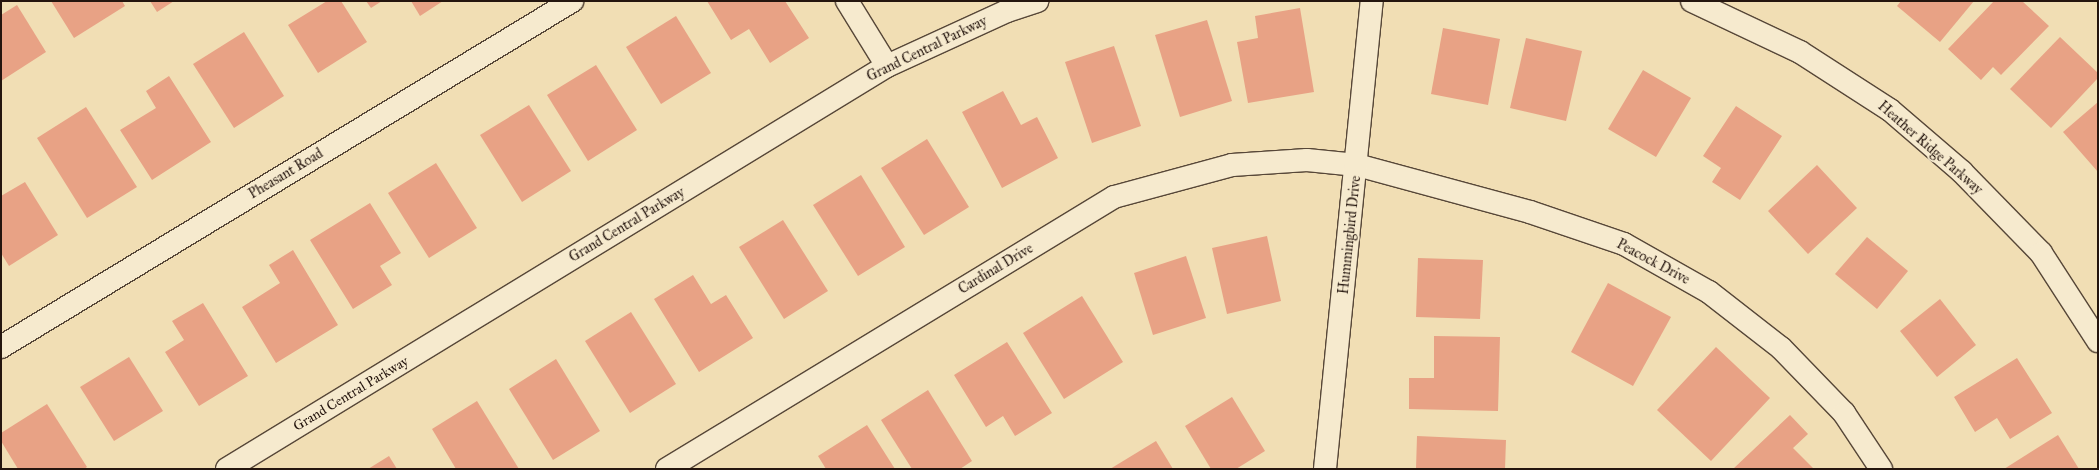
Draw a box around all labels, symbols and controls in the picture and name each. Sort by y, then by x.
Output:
street label: Grand Central Parkway [864,13,990,85]
street label: Heather Ridge Parkway [1874,98,1986,198]
street label: Pheasant Road [246,145,326,203]
street label: Hummingbird Drive [1335,175,1365,295]
street label: Grand Central Parkway [566,184,688,266]
street label: Peacock Drive [1614,236,1692,288]
street label: Cardinal Drive [956,240,1036,298]
street label: Grand Central Parkway [290,353,412,435]

